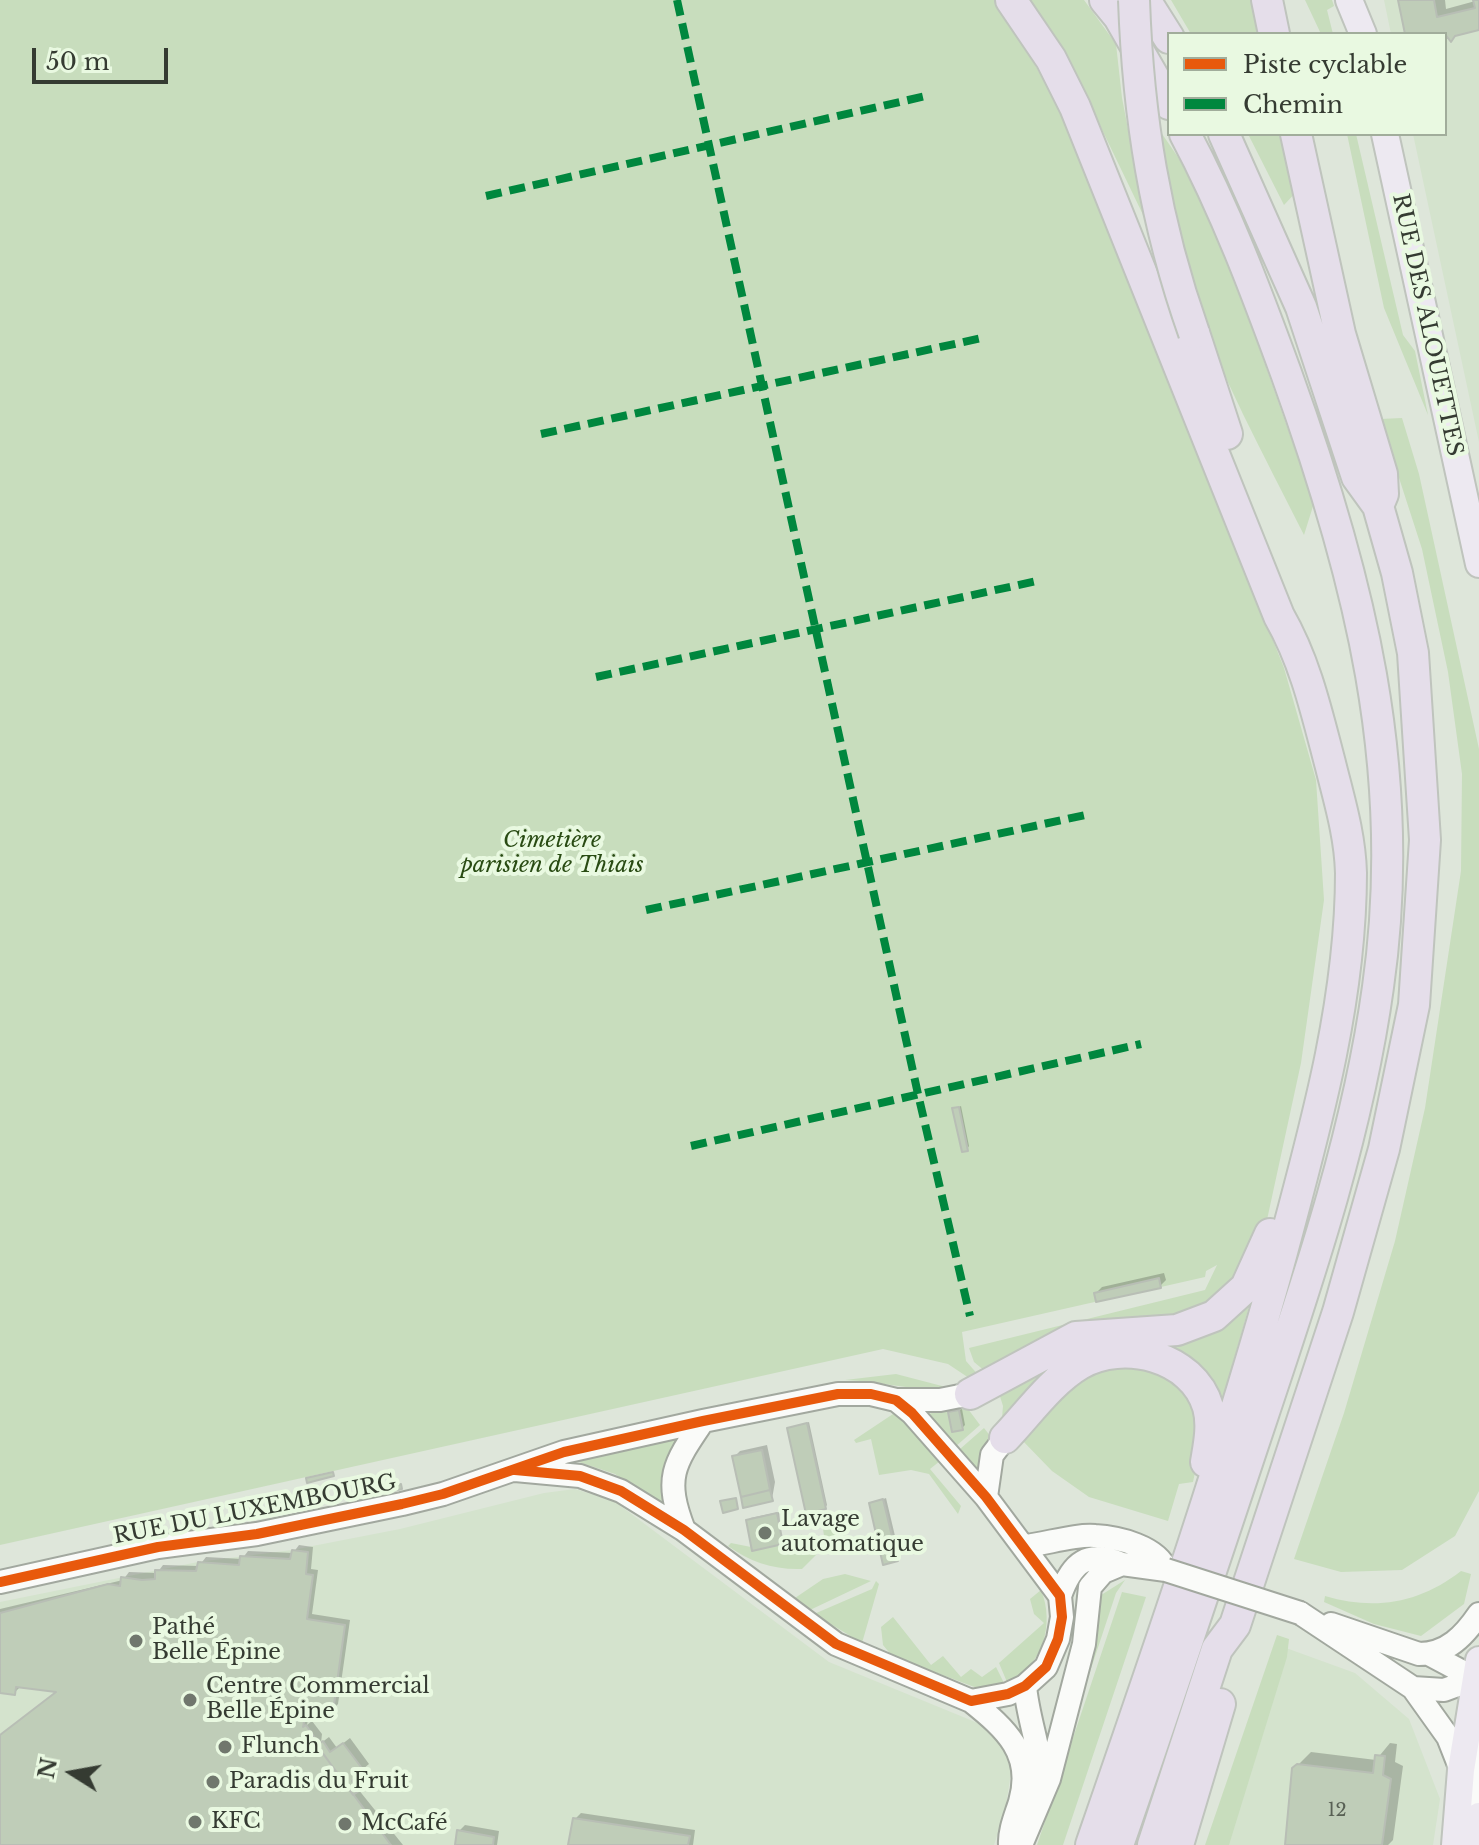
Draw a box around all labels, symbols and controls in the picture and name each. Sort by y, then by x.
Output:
scale bar [36,32,172,82]
legend [1167,32,1447,136]
text: 50 m [46,47,109,76]
text: Piste cyclable [1243,50,1407,79]
text: Chemin [1243,90,1343,119]
street label: RUE DES ALOUETTES [1386,191,1468,459]
park label: Cimetière parisien de Thiais [460,828,644,880]
street label: RUE DU LUXEMBOURG [111,1470,399,1550]
place label: Lavage automatique [781,1507,924,1558]
marker: Lavage automatique [756,1524,774,1542]
place label: Pathé Belle Épine [152,1615,281,1666]
marker: Pathé Belle Épine [127,1632,145,1650]
place label: Centre Commercial Belle Épine [206,1674,430,1726]
marker: Centre Commercial Belle Épine [181,1691,199,1709]
north arrow [32,1733,112,1813]
place label: Flunch [241,1734,320,1760]
marker: Flunch [216,1738,234,1756]
text: N [33,1756,63,1781]
place label: Paradis du Fruit [229,1769,409,1795]
marker: Paradis du Fruit [204,1773,222,1791]
house number: 12 [1327,1800,1347,1822]
place label: KFC [211,1809,261,1835]
place label: McCafé [361,1811,447,1837]
marker: KFC [186,1813,204,1831]
marker: McCafé [336,1815,354,1833]

